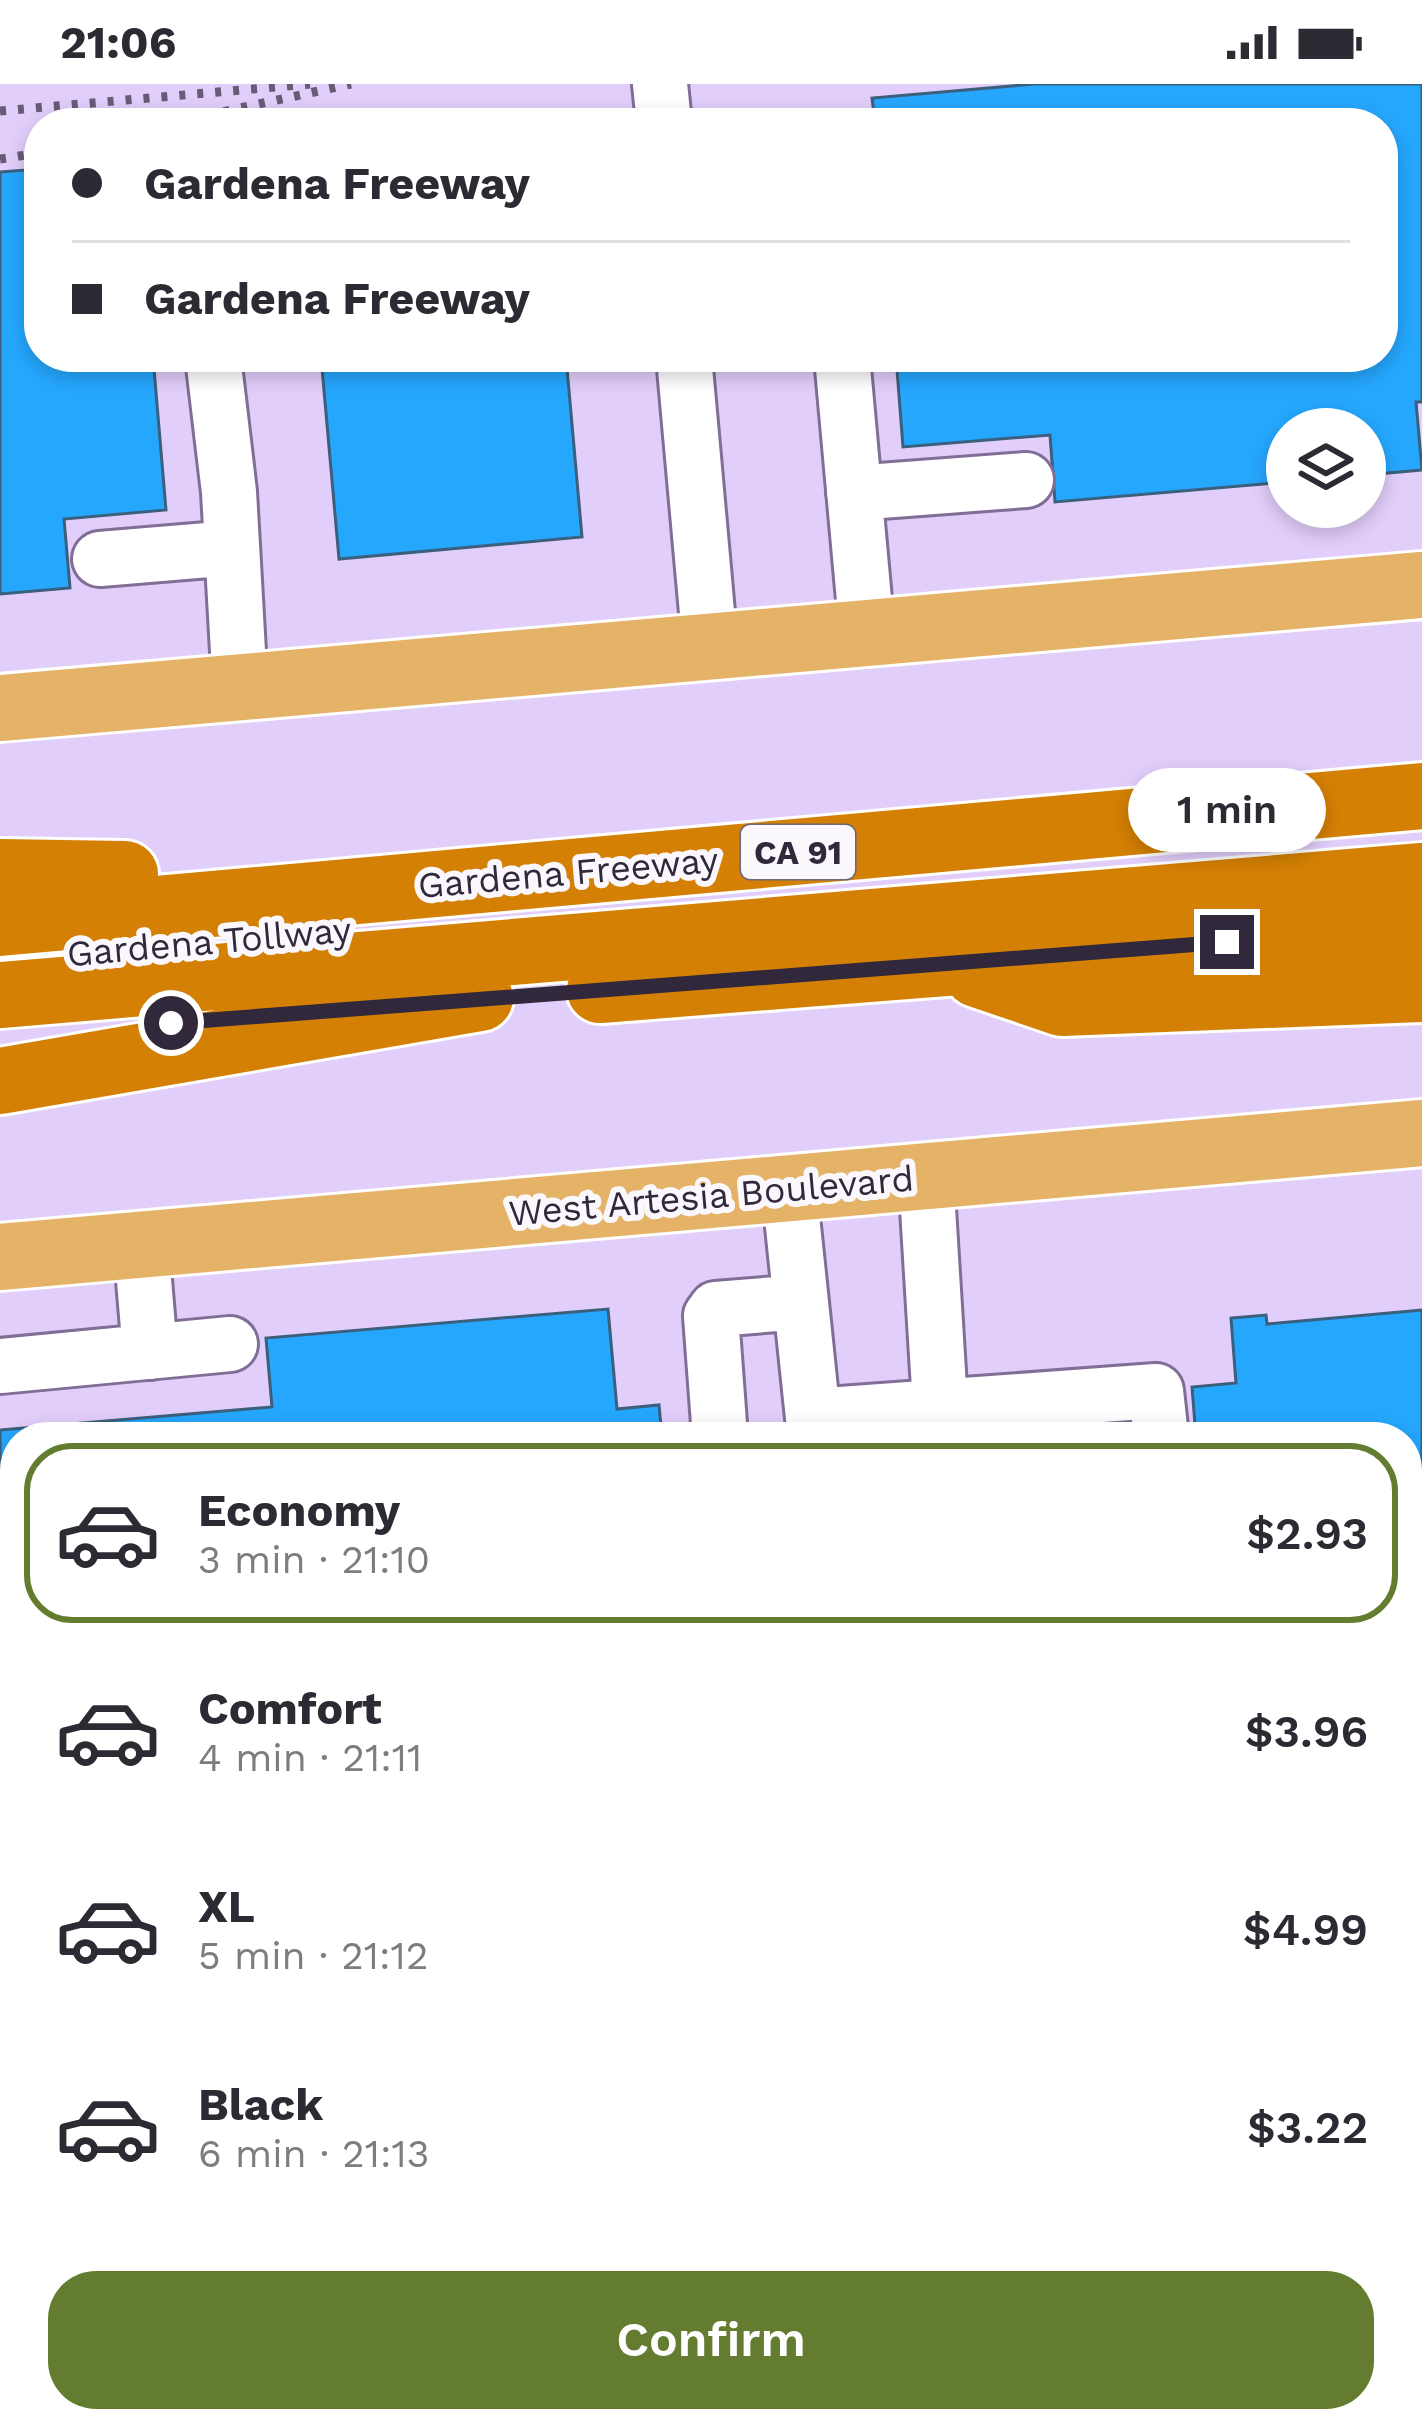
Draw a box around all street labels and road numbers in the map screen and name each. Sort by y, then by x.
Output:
road number: CA 91 [741,825,855,879]
street label: Gardena Freeway [416,839,720,907]
street label: Gardena Tollway [65,909,354,975]
street label: West Artesia Boulevard [507,1157,915,1235]

